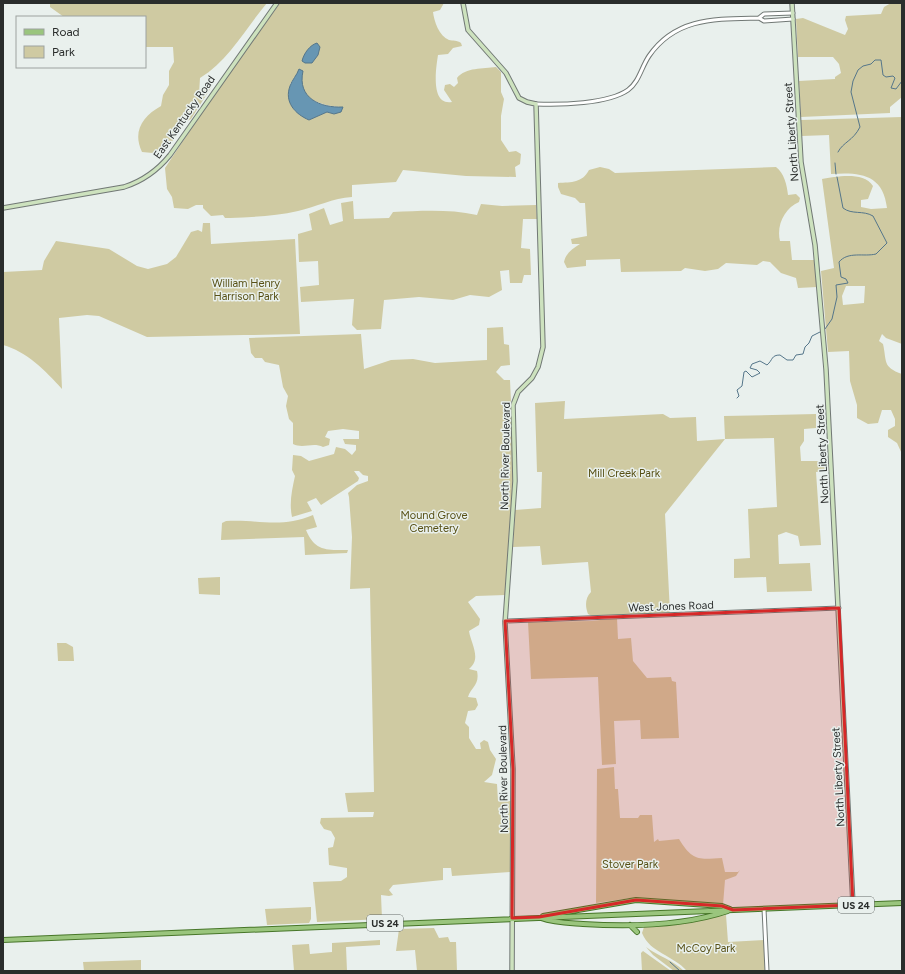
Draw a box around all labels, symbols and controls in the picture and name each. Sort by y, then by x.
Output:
legend [16,16,146,68]
text: Road [52,25,80,39]
text: Park [52,45,75,59]
street label: East Kentucky Road [151,73,218,161]
street label: North Liberty Street [782,82,801,182]
park label: William Henry Harrison Park [212,277,280,303]
street label: North River Boulevard [498,402,513,510]
street label: North Liberty Street [813,404,832,504]
park label: Mill Creek Park [588,467,661,480]
park label: Mound Grove Cemetery [400,509,468,535]
street label: West Jones Road [628,599,714,614]
street label: North River Boulevard [496,725,511,833]
street label: North Liberty Street [829,727,848,827]
park label: Stover Park [602,858,659,871]
road number: US 24 [838,897,874,913]
road number: US 24 [367,915,403,931]
park label: McCoy Park [677,942,736,955]

